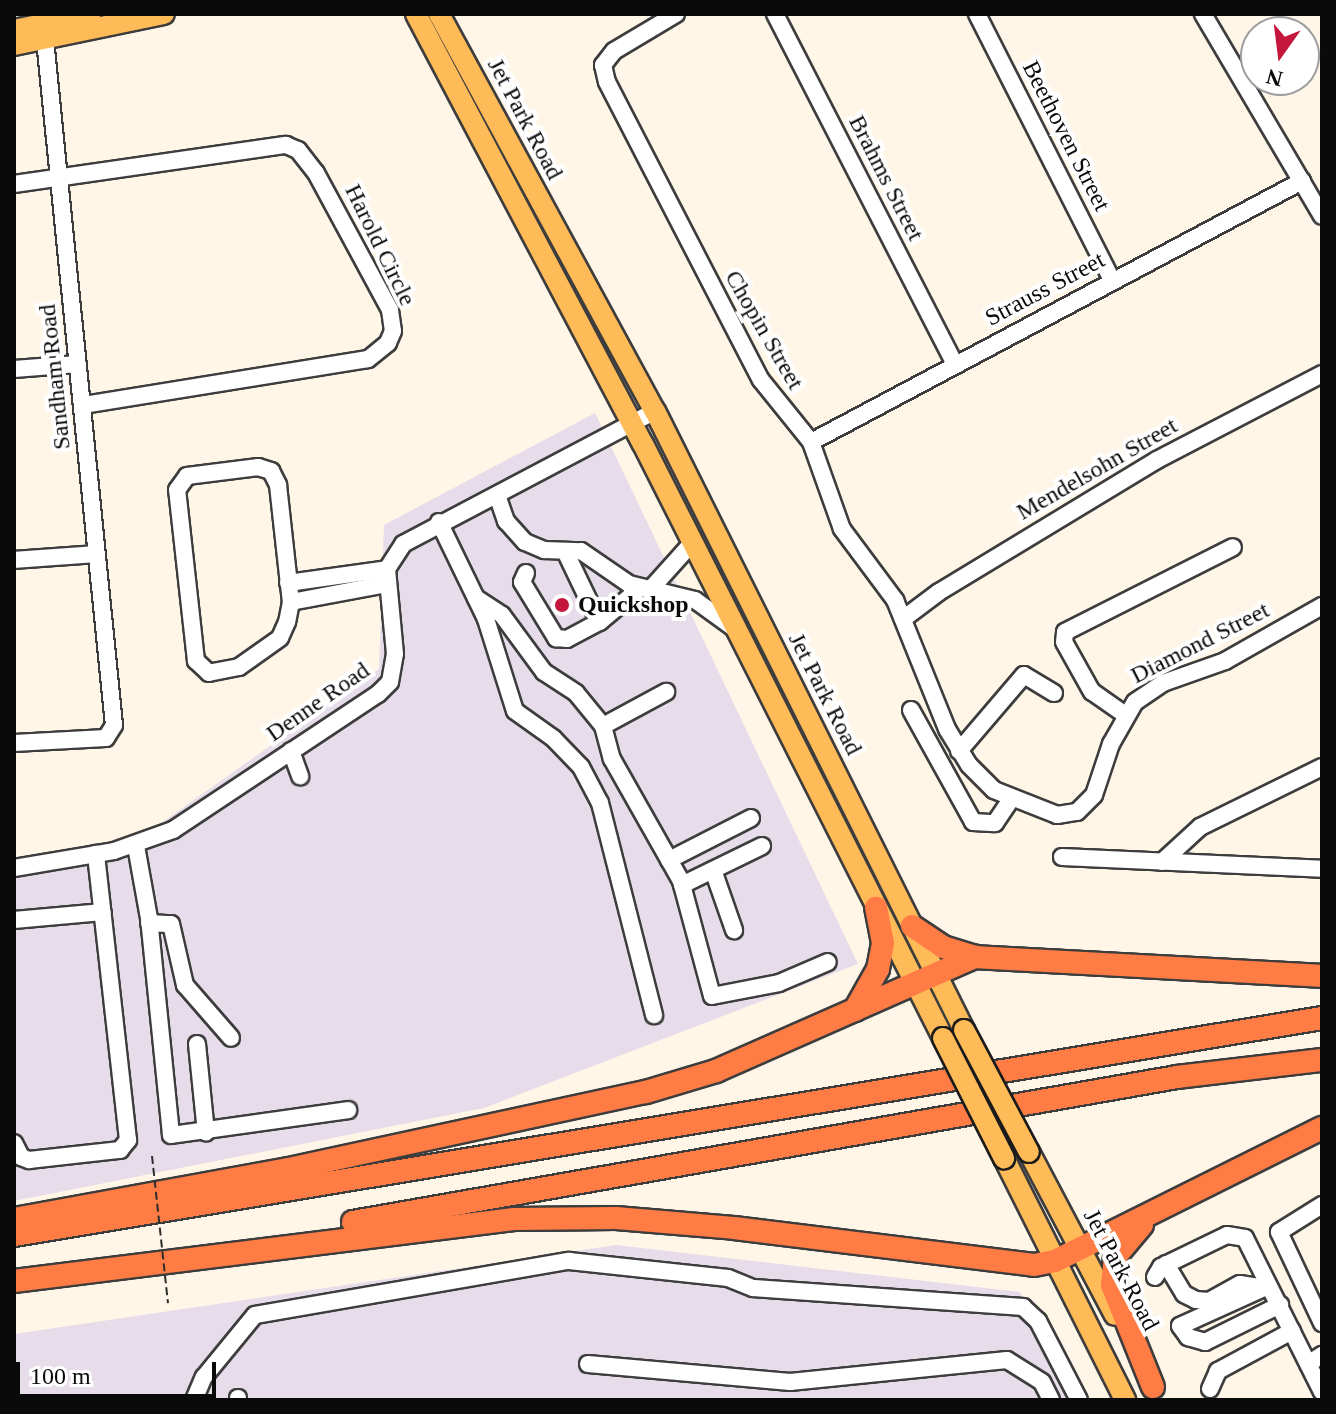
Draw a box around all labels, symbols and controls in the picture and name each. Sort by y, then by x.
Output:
north arrow [1240,16,1320,96]
street label: Jet Park Road [481,53,569,185]
street label: Beethoven Street [1016,56,1116,216]
text: N [1264,64,1285,92]
street label: Brahms Street [842,111,930,245]
street label: Harold Circle [338,180,422,310]
street label: Strauss Street [980,245,1110,333]
street label: Chopin Street [718,265,810,395]
street label: Sandham Road [33,303,77,451]
street label: Mendelsohn Street [1012,411,1182,527]
place label: Quickshop [578,591,689,619]
marker: Quickshop [553,596,571,614]
street label: Diamond Street [1126,596,1274,690]
street label: Jet Park Road [782,628,868,760]
street label: Denne Road [261,656,375,748]
street label: Jet Park Road [1077,1204,1165,1336]
scale bar [20,1346,220,1396]
text: 100 m [30,1363,91,1389]

